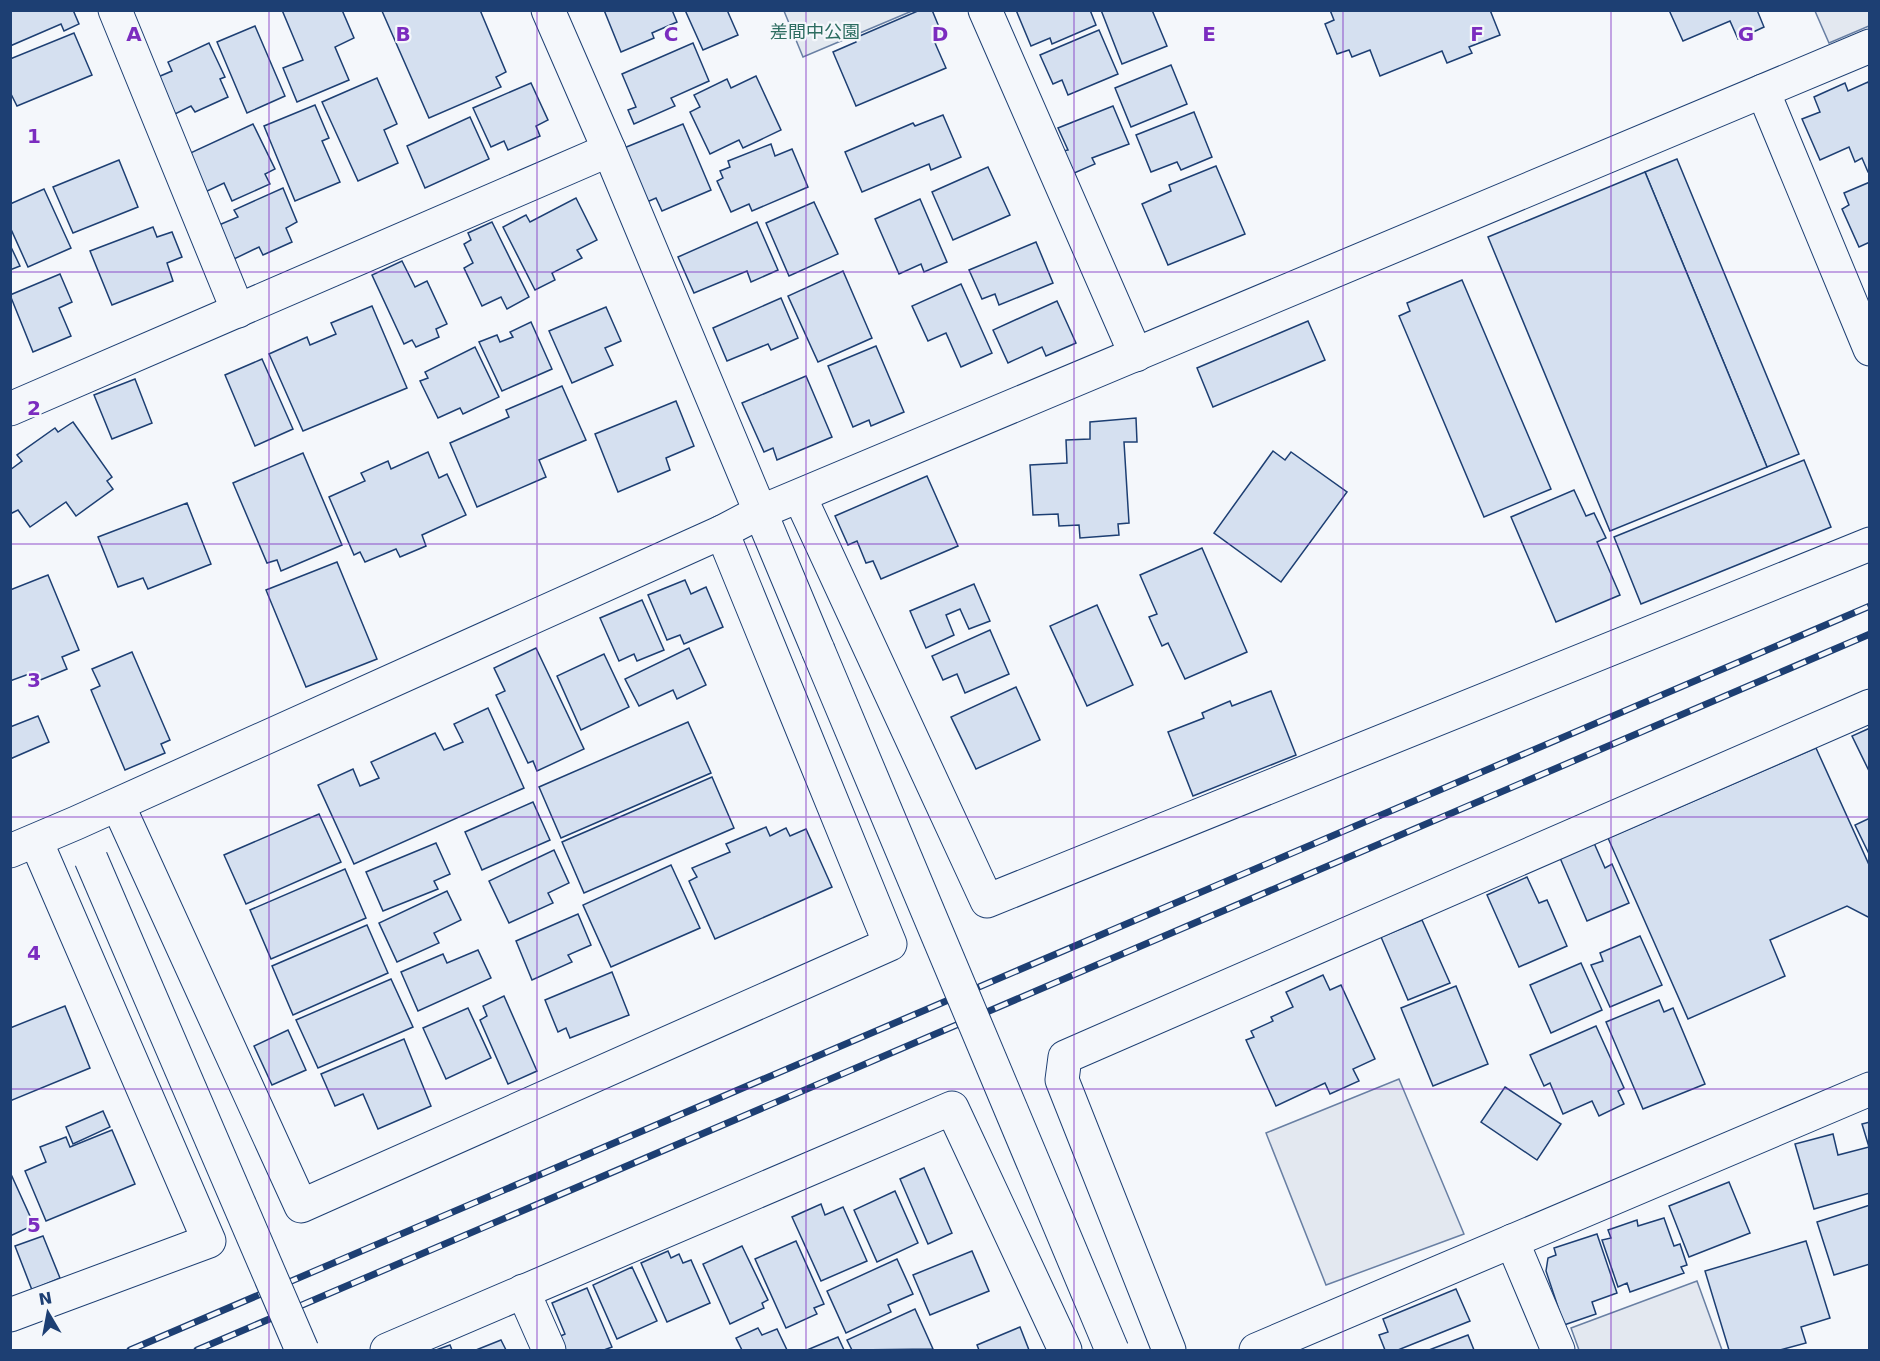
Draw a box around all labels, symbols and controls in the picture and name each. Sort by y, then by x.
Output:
park label: 差間中公園 [770,21,860,42]
text: A [126,22,142,46]
text: B [395,22,411,46]
text: C [664,22,678,46]
text: D [932,22,948,46]
text: E [1202,22,1216,46]
text: F [1470,22,1484,46]
text: G [1738,22,1754,46]
text: 1 [27,124,41,148]
text: 2 [27,396,41,420]
text: 3 [27,668,41,692]
text: 4 [27,941,41,965]
text: 5 [27,1213,41,1237]
north arrow [18,1283,78,1343]
text: N [37,1288,54,1309]

